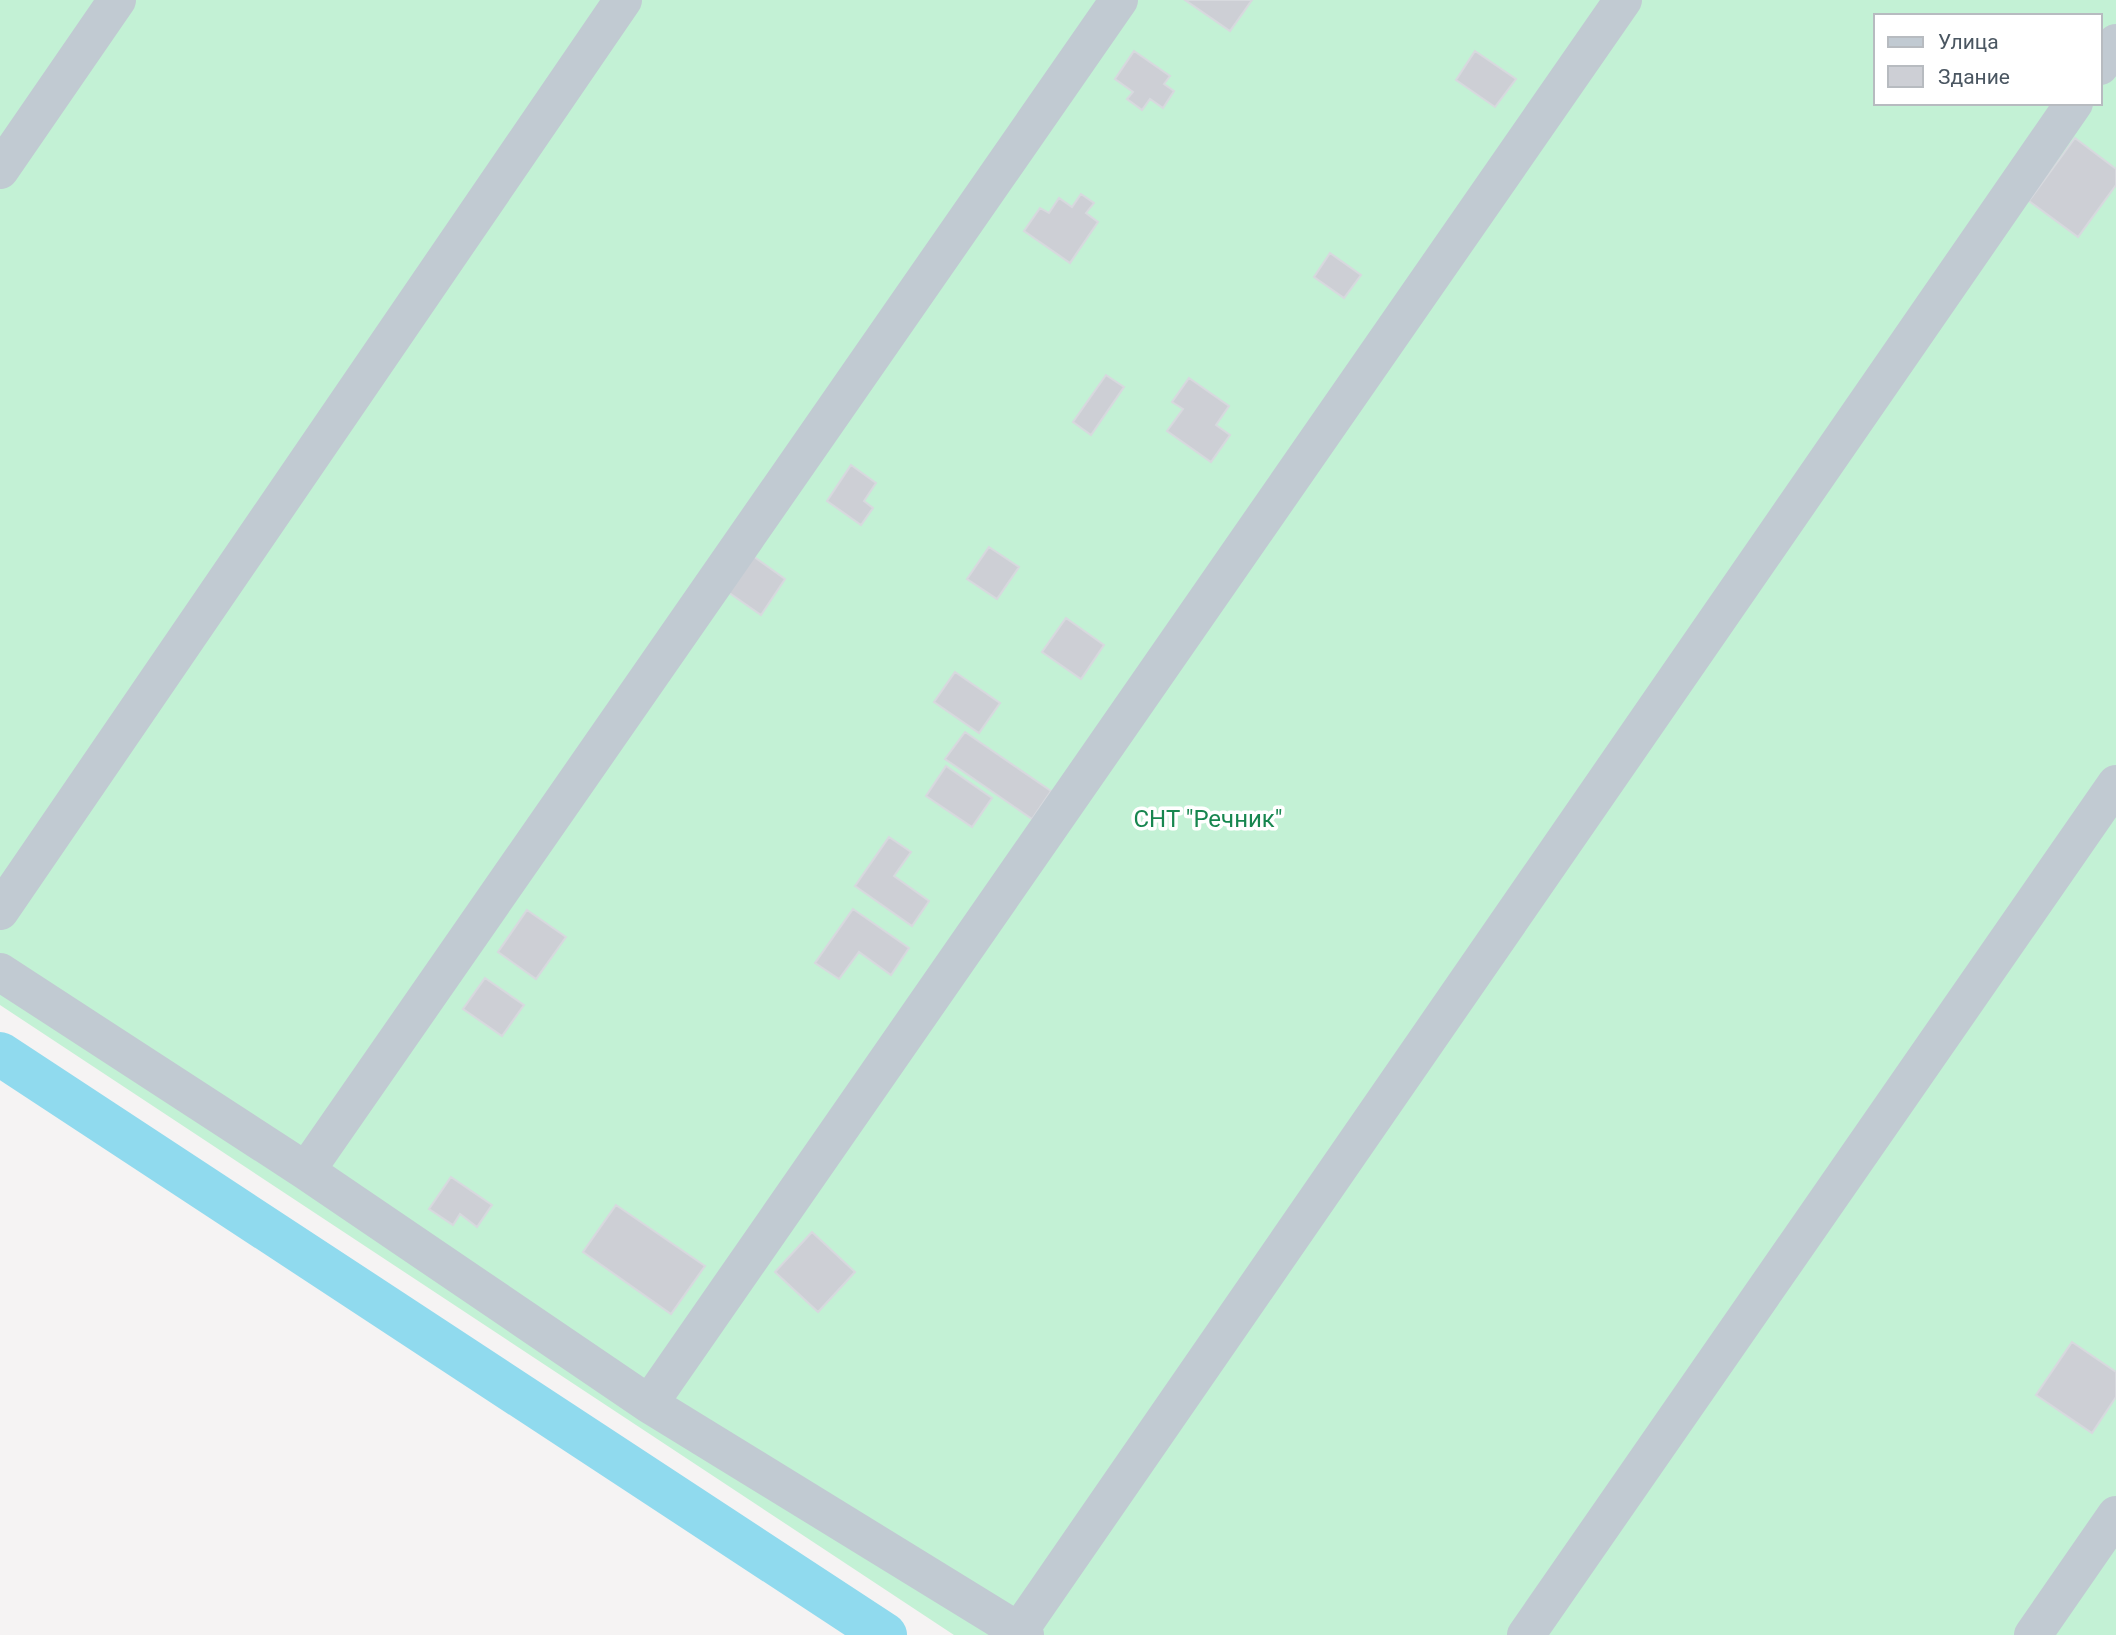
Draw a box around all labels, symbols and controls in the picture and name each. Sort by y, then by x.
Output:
legend [1874,14,2102,105]
text: Улица [1938,30,1999,54]
text: Здание [1938,65,2010,89]
park label: СНТ "Речник" [1133,805,1283,833]

